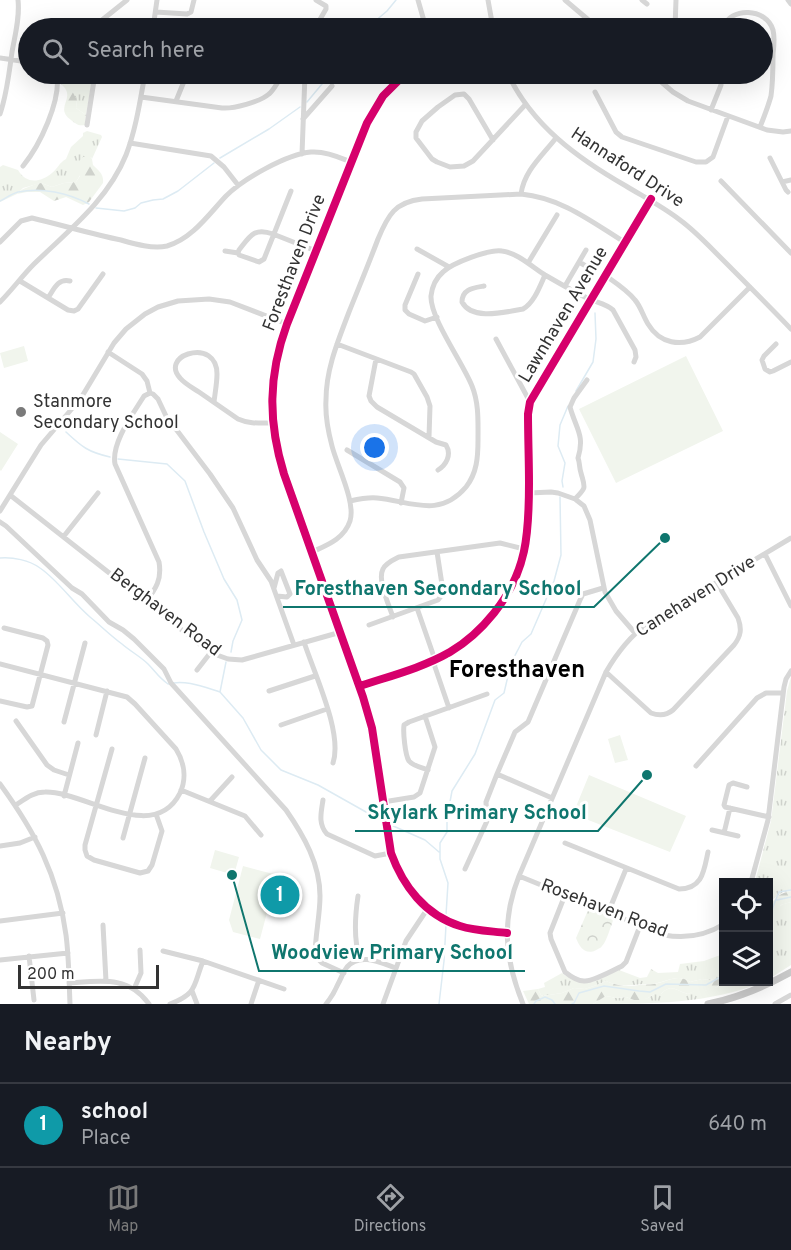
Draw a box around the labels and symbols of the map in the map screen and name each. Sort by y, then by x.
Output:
street label: Hannaford Drive [566,123,688,213]
street label: Foresthaven Drive [258,191,332,335]
street label: Lawnhaven Avenue [514,243,614,387]
place label: Stanmore Secondary School [33,391,179,435]
marker: Stanmore Secondary School [14,405,28,419]
your location [360,433,389,462]
street label: Canehaven Drive [632,551,760,643]
street label: Berghaven Road [105,564,225,662]
callout: Foresthaven Secondary School [283,569,594,607]
text: Foresthaven Secondary School [295,577,581,603]
district label: Foresthaven [449,656,585,686]
callout: Skylark Primary School [355,793,598,831]
text: Skylark Primary School [367,801,587,827]
pin: 1 [260,872,300,918]
street label: Rosehaven Road [537,874,671,944]
callout: Woodview Primary School [259,933,525,971]
text: Woodview Primary School [271,941,513,967]
scale bar [18,962,159,990]

